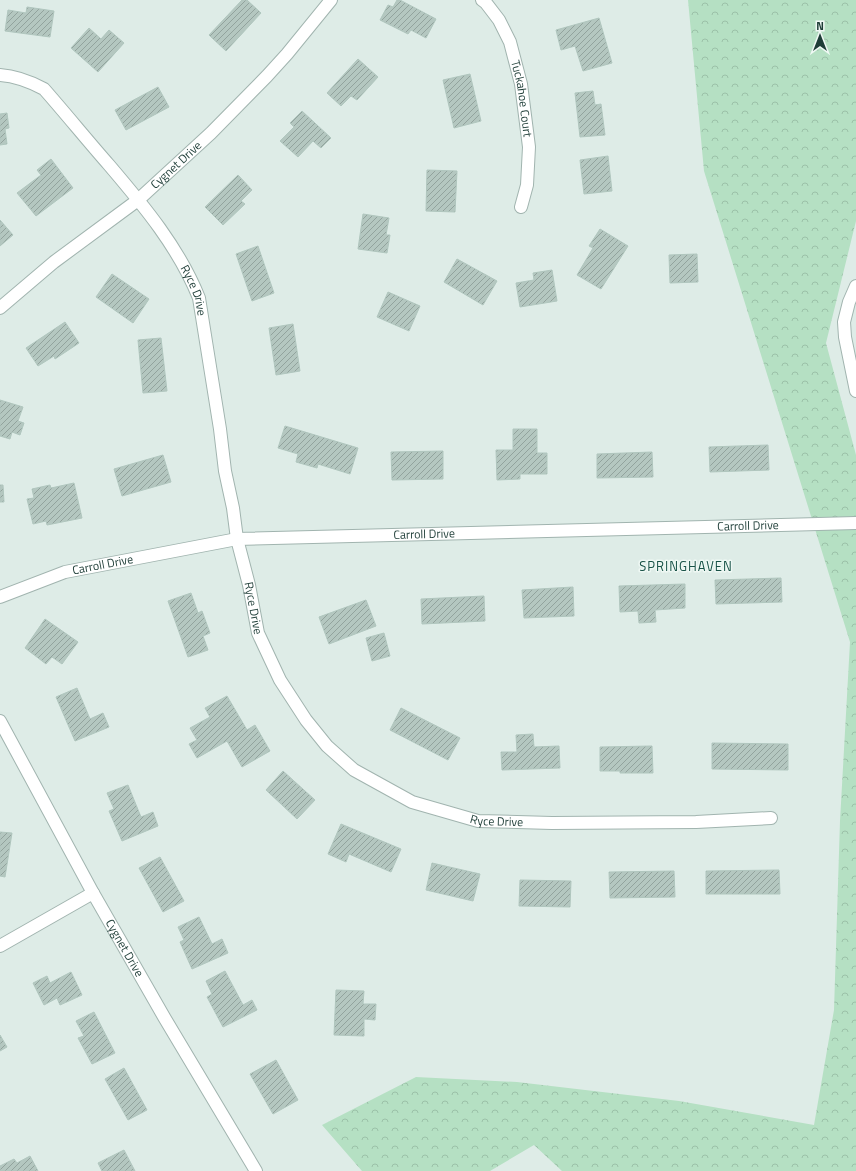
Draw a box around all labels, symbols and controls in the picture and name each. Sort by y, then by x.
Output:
north arrow [800,16,840,56]
text: N [816,18,824,34]
street label: Tuckahoe Court [506,58,538,139]
street label: Cygnet Drive [146,136,206,193]
street label: Ryce Drive [176,261,212,317]
street label: Carroll Drive [717,515,779,536]
street label: Carroll Drive [393,523,455,544]
street label: Carroll Drive [71,549,135,579]
district label: SPRINGHAVEN [639,556,733,576]
street label: Ryce Drive [240,580,268,636]
street label: Ryce Drive [468,809,523,831]
street label: Cygnet Drive [101,915,149,980]

